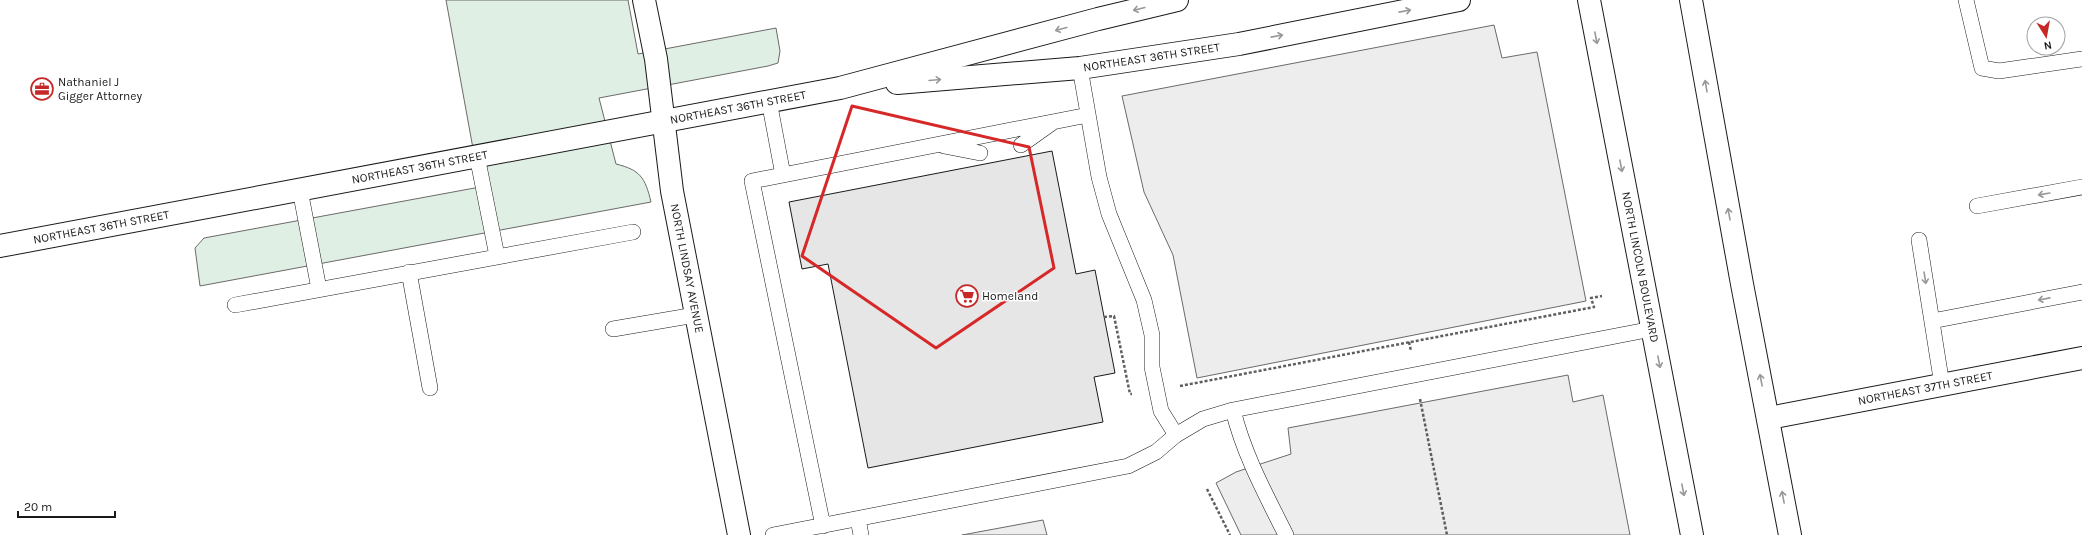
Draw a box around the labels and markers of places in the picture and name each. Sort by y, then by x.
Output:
place label: Nathaniel J Gigger Attorney [58,75,142,103]
office icon: Nathaniel J Gigger Attorney [29,76,55,102]
supermarket icon: Homeland [954,283,980,309]
place label: Homeland [982,289,1038,303]

